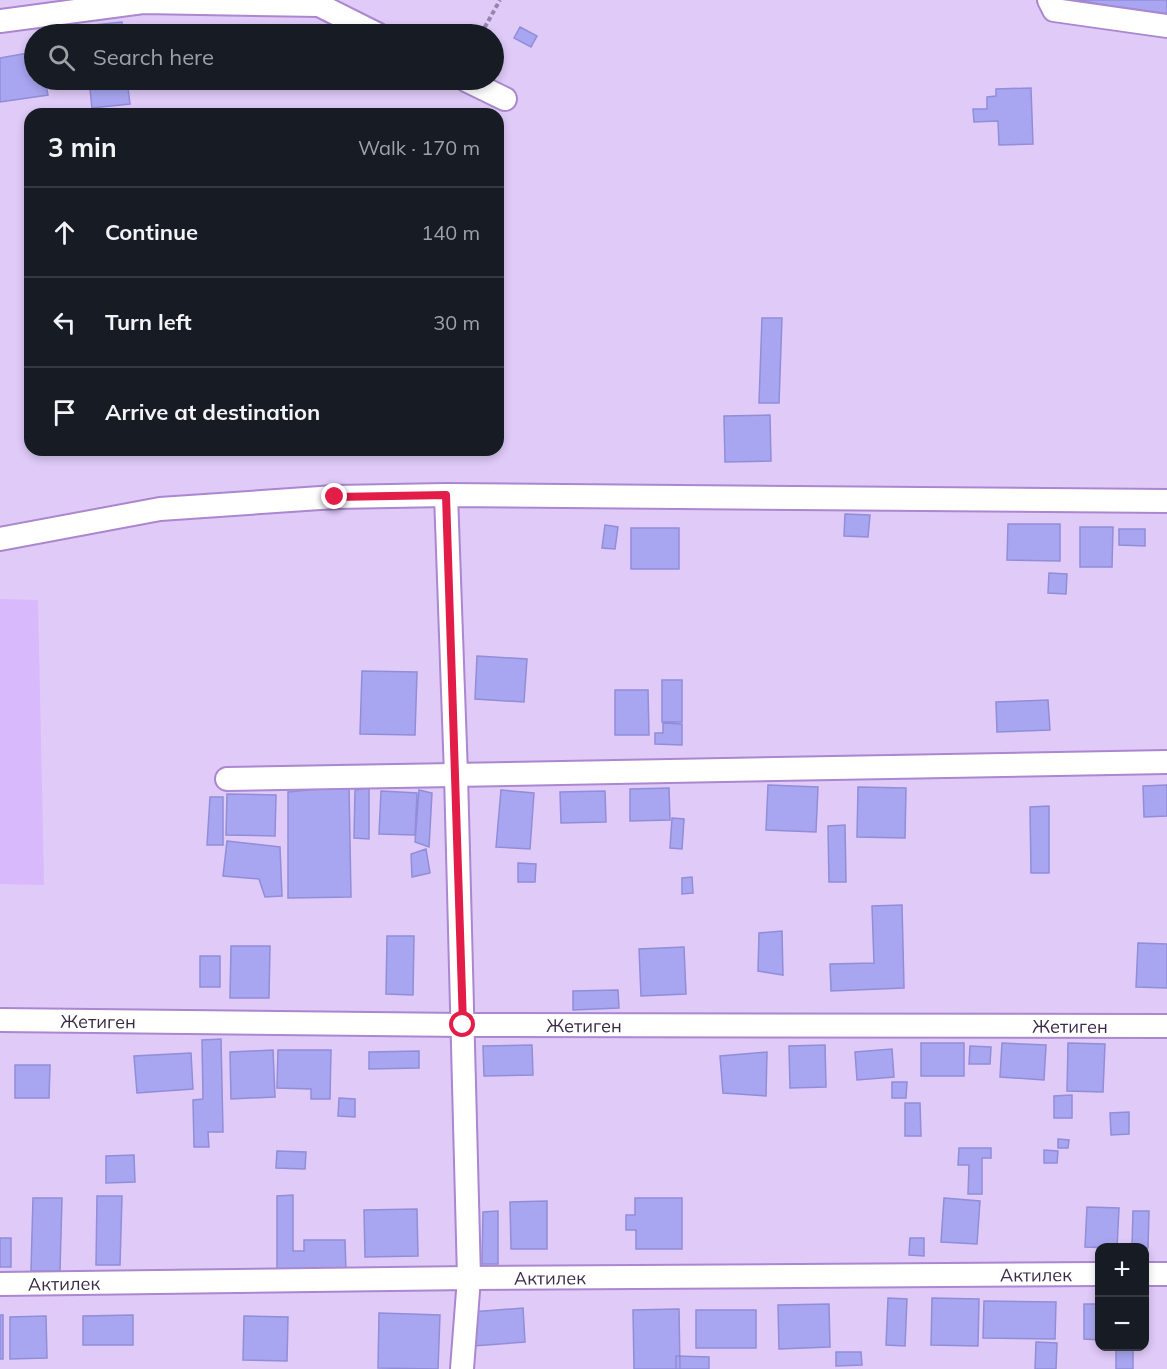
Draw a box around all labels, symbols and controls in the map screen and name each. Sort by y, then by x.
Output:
search box [24,24,504,90]
icon: search [45,41,78,74]
text: Search here [93,43,214,71]
text: 3 min [48,131,117,164]
text: Walk · 170 m [358,135,480,160]
icon: ahead [48,216,81,249]
text: Continue [105,218,198,246]
text: 140 m [421,220,480,245]
icon: left [48,306,81,339]
text: Turn left [105,308,192,336]
text: 30 m [433,310,480,335]
icon: arrive [48,396,81,429]
text: Arrive at destination [105,398,320,426]
route end [321,483,347,509]
street label: Жетиген [60,1009,136,1033]
route start [449,1011,475,1037]
street label: Жетиген [546,1014,622,1037]
street label: Жетиген [1032,1014,1108,1037]
map controls [1095,1243,1149,1351]
button: + [1095,1243,1149,1297]
street label: Актилек [1000,1263,1072,1286]
street label: Актилек [514,1266,586,1289]
street label: Актилек [28,1271,100,1295]
button: − [1095,1297,1149,1351]

